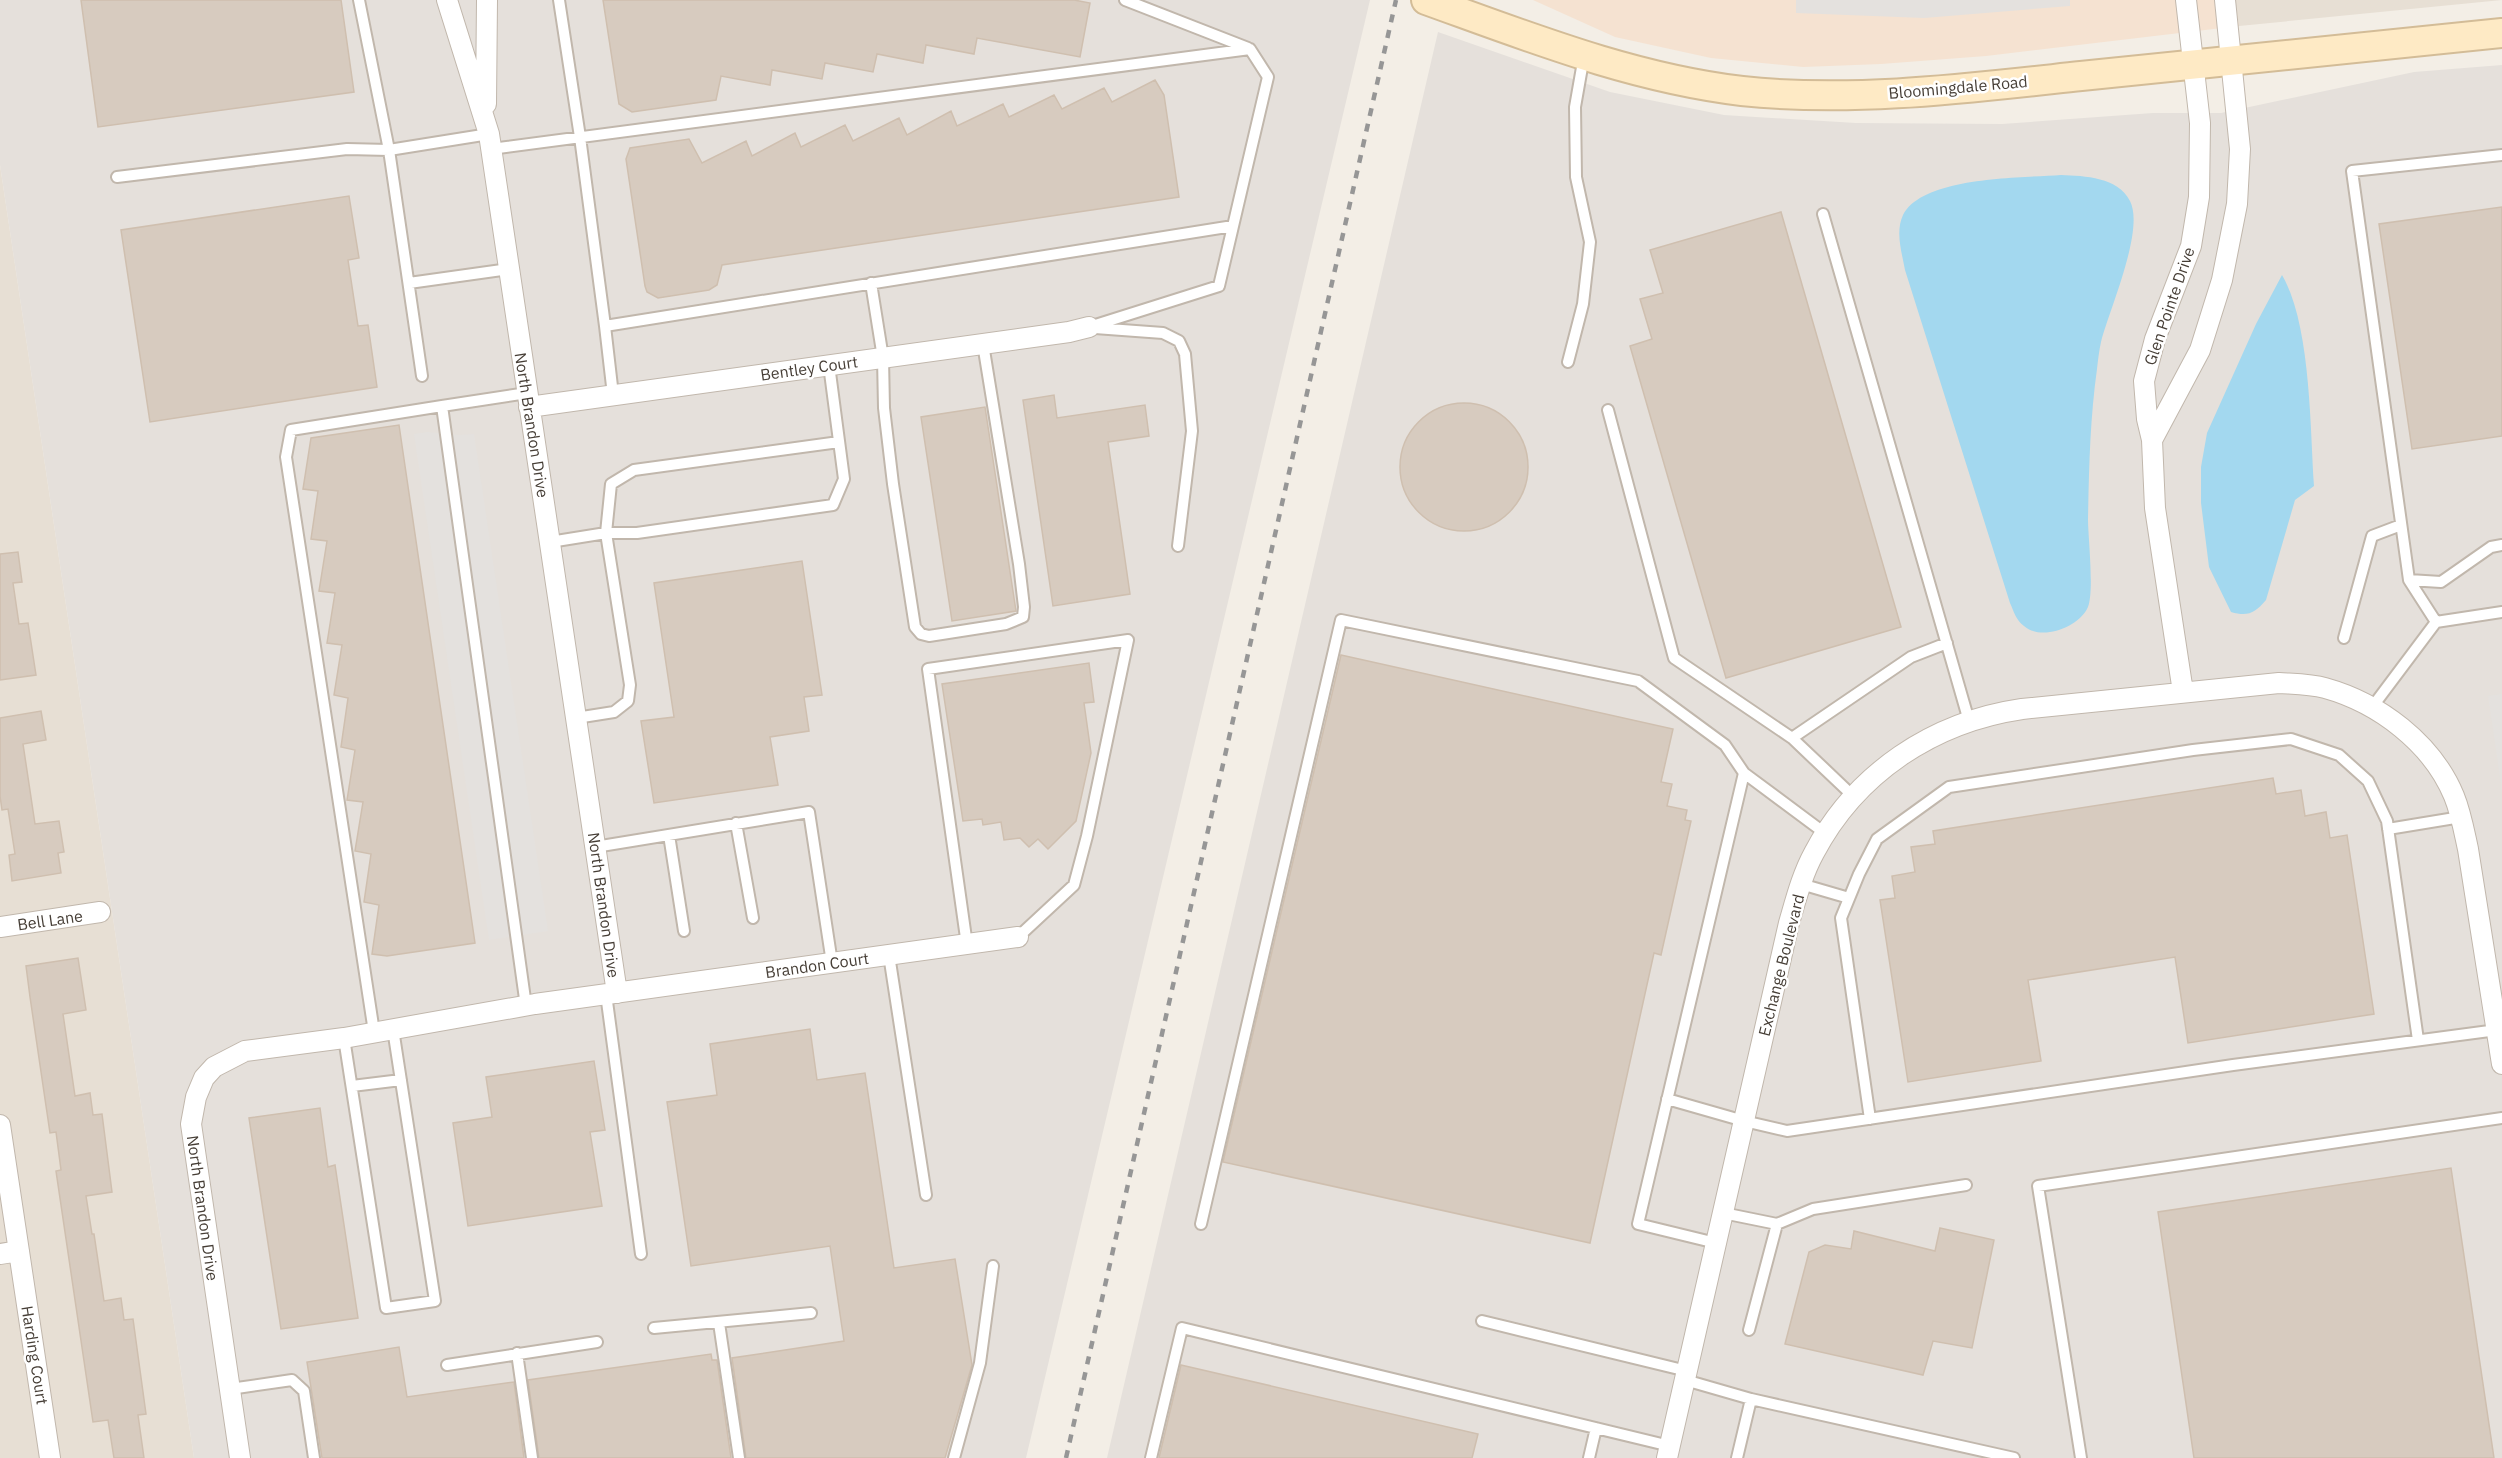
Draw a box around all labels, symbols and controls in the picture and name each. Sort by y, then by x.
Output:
street label: Bloomingdale Road [1888,71,2028,103]
street label: Glen Pointe Drive [2139,244,2199,368]
street label: North Brandon Drive [511,351,553,499]
street label: Bentley Court [759,351,859,385]
street label: North Brandon Drive [584,831,624,979]
street label: Exchange Boulevard [1754,892,1808,1038]
street label: Bell Lane [16,905,84,934]
street label: Brandon Court [764,948,870,982]
street label: North Brandon Drive [183,1134,223,1282]
street label: Harding Court [17,1304,53,1406]

